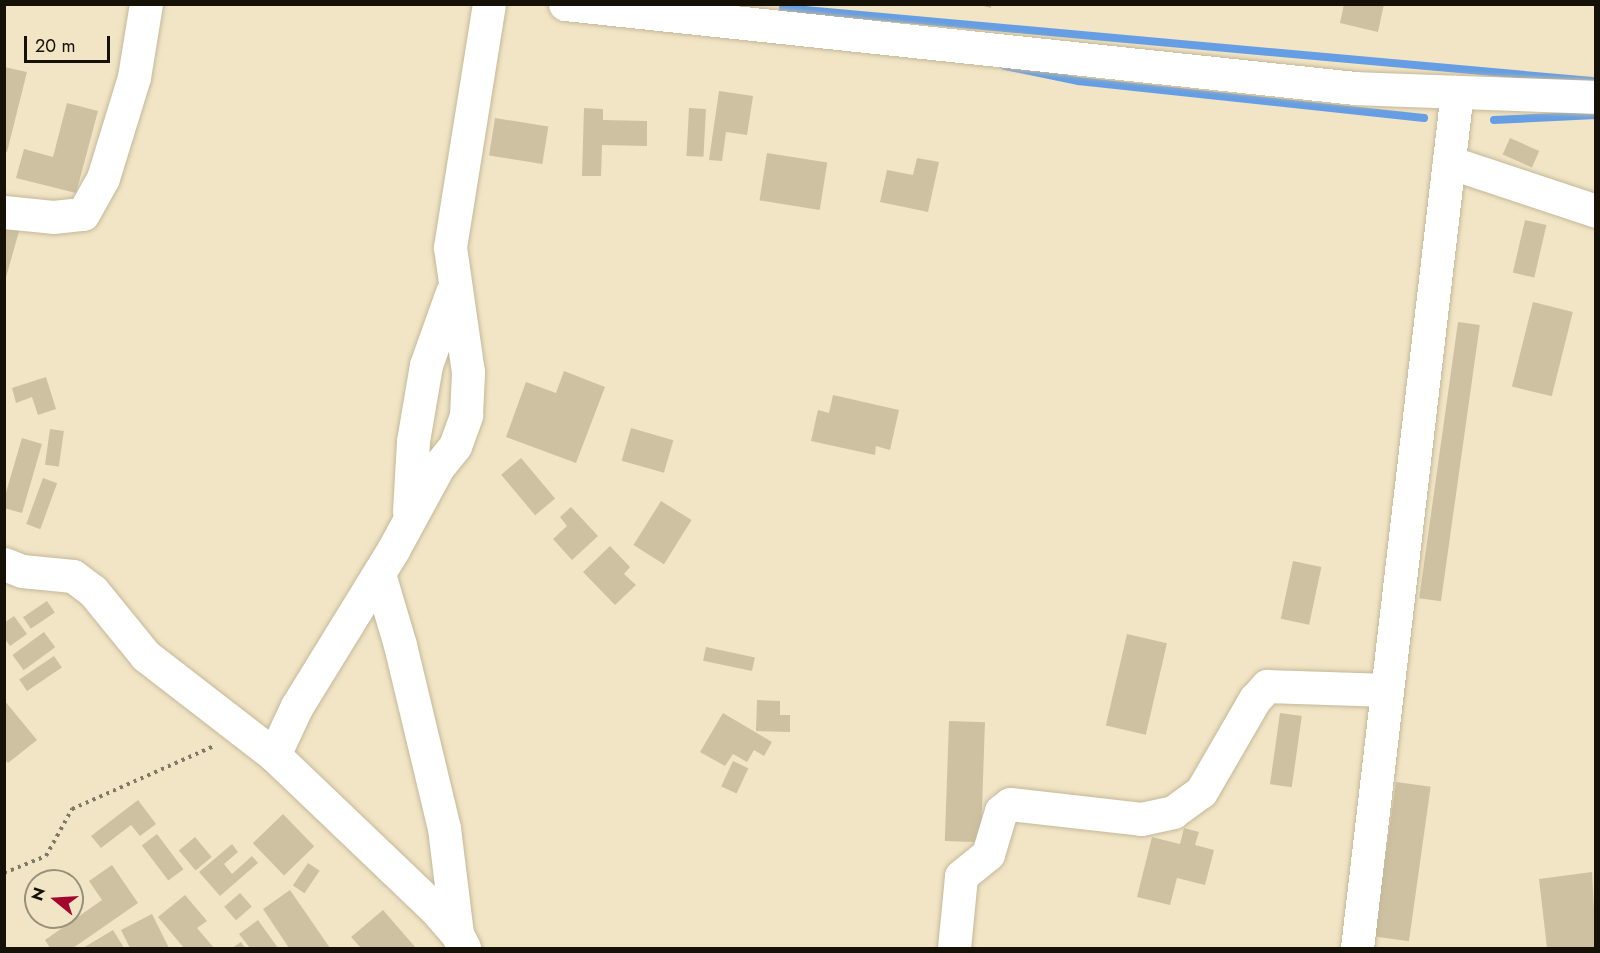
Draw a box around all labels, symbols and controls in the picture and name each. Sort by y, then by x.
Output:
scale bar [27,24,112,62]
text: 20 m [35,33,75,59]
north arrow [24,869,84,929]
text: N [25,884,51,904]

